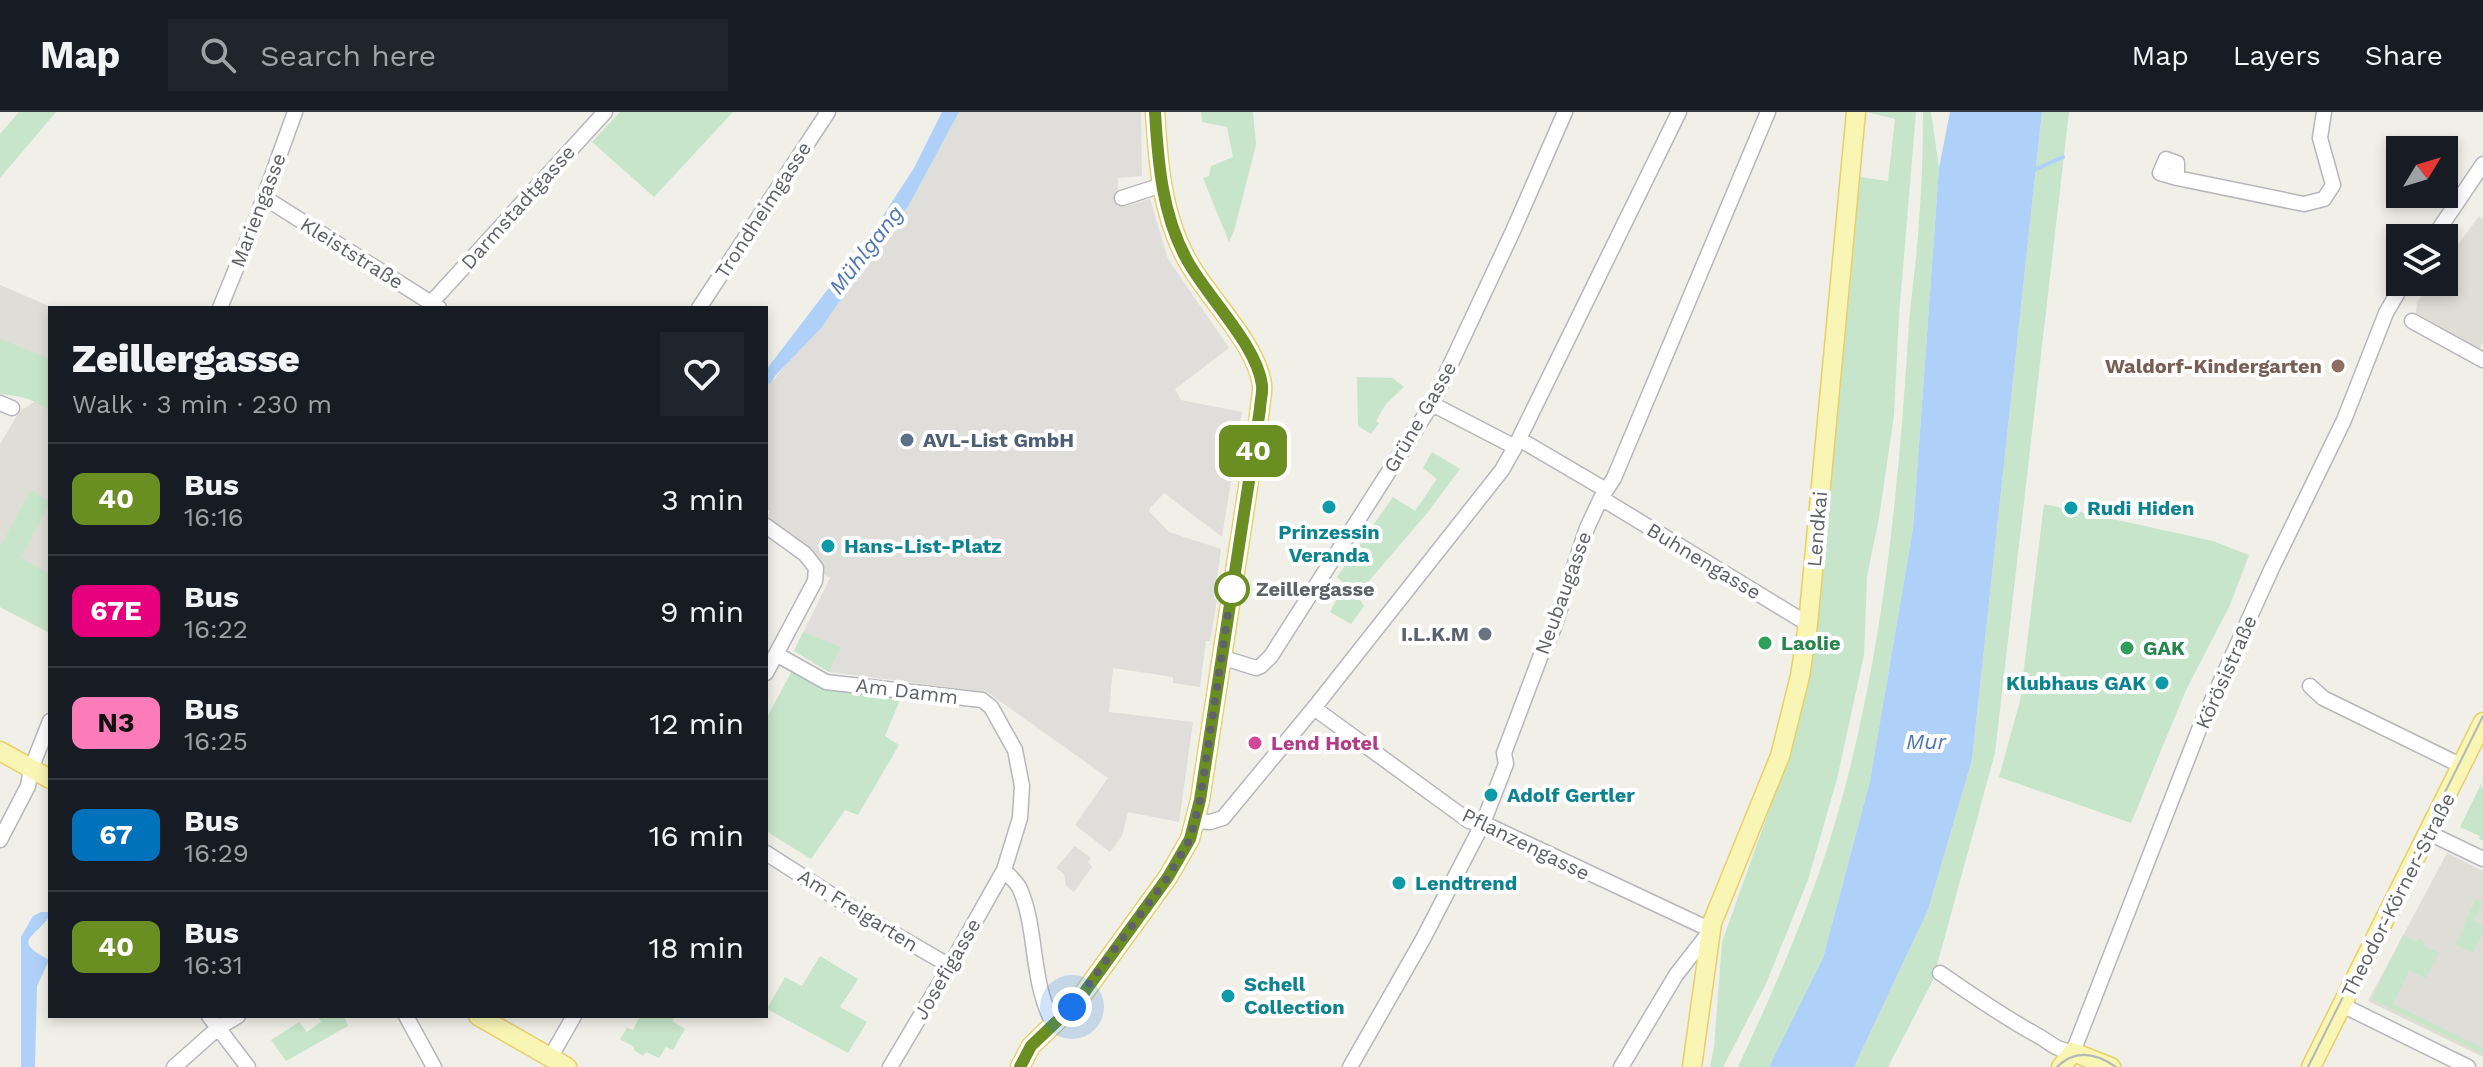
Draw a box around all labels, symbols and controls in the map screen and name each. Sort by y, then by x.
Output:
search box [168,19,728,91]
text: Map [40,33,120,77]
icon: search [196,33,240,77]
text: Search here [260,38,436,73]
text: Map [2132,39,2189,72]
text: Layers [2233,39,2321,72]
text: Share [2365,39,2443,72]
north arrow [2386,136,2458,208]
map controls [2386,136,2458,296]
street label: Trondheimgasse [710,137,816,283]
street label: Darmstadtgasse [456,140,580,274]
street label: Mariengasse [225,150,291,270]
water label: Mühlgang [824,201,908,299]
street label: Kleiststraße [296,212,408,294]
button: layers [2386,224,2458,296]
button: heart [660,332,744,416]
text: Zeillergasse [72,337,300,381]
place label: Waldorf-Kindergarten [2105,354,2322,378]
street label: Grüne Gasse [1379,357,1461,477]
marker: Waldorf-Kindergarten [2329,357,2347,375]
text: Walk · 3 min · 230 m [72,389,332,419]
line badge: 40 [1217,425,1289,477]
place label: AVL-List GmbH [923,428,1074,452]
marker: AVL-List GmbH [898,431,916,449]
text: 40 [1235,434,1271,467]
text: Bus [184,467,239,502]
text: 40 [98,482,134,515]
text: 3 min [661,482,744,517]
street label: Lendkai [1802,490,1832,568]
place label: Rudi Hiden [2087,496,2194,520]
marker: Prinzessin Veranda [1320,498,1338,516]
marker: Rudi Hiden [2062,499,2080,517]
text: 16:16 [184,502,244,532]
street label: Buhnengasse [1643,518,1765,604]
place label: Prinzessin Veranda [1278,520,1380,567]
street label: Neubaugasse [1530,528,1596,658]
place label: Hans-List-Platz [844,534,1002,558]
marker: Hans-List-Platz [819,537,837,555]
marker: Zeillergasse [1215,572,1249,606]
place label: Zeillergasse [1256,577,1375,601]
text: Bus [184,579,239,614]
text: 67E [90,594,142,627]
text: 9 min [660,594,744,629]
street label: Körösistraße [2190,611,2262,733]
text: 16:22 [184,614,248,644]
place label: I.L.K.M [1401,622,1469,646]
marker: I.L.K.M [1476,625,1494,643]
place label: Laolie [1781,631,1840,655]
marker: Laolie [1756,634,1774,652]
place label: GAK [2143,636,2185,660]
marker: GAK [2118,639,2136,657]
place label: Klubhaus GAK [2006,671,2146,695]
street label: Am Damm [854,673,960,709]
marker: Klubhaus GAK [2153,674,2171,692]
text: Bus [184,691,239,726]
text: N3 [97,706,135,739]
text: 12 min [649,706,744,741]
text: 16:25 [184,726,248,756]
water label: Mur [1906,729,1947,754]
place label: Lend Hotel [1271,731,1379,755]
marker: Lend Hotel [1246,734,1264,752]
place label: Adolf Gertler [1507,783,1635,807]
marker: Adolf Gertler [1482,786,1500,804]
street label: Theodor-Körner-Straße [2336,789,2460,1001]
text: Bus [184,803,239,838]
street label: Pflanzengasse [1458,803,1594,885]
text: 67 [99,818,133,851]
text: 16 min [649,818,744,853]
text: 16:29 [184,838,249,868]
street label: Am Freigarten [794,864,922,956]
place label: Lendtrend [1415,871,1517,895]
marker: Lendtrend [1390,874,1408,892]
street label: Josefigasse [908,914,986,1024]
text: Bus [184,915,239,950]
text: 40 [98,930,134,963]
text: 18 min [648,930,744,965]
text: 16:31 [184,950,243,980]
place label: Schell Collection [1244,972,1345,1019]
your location [1052,987,1092,1027]
marker: Schell Collection [1219,987,1237,1005]

